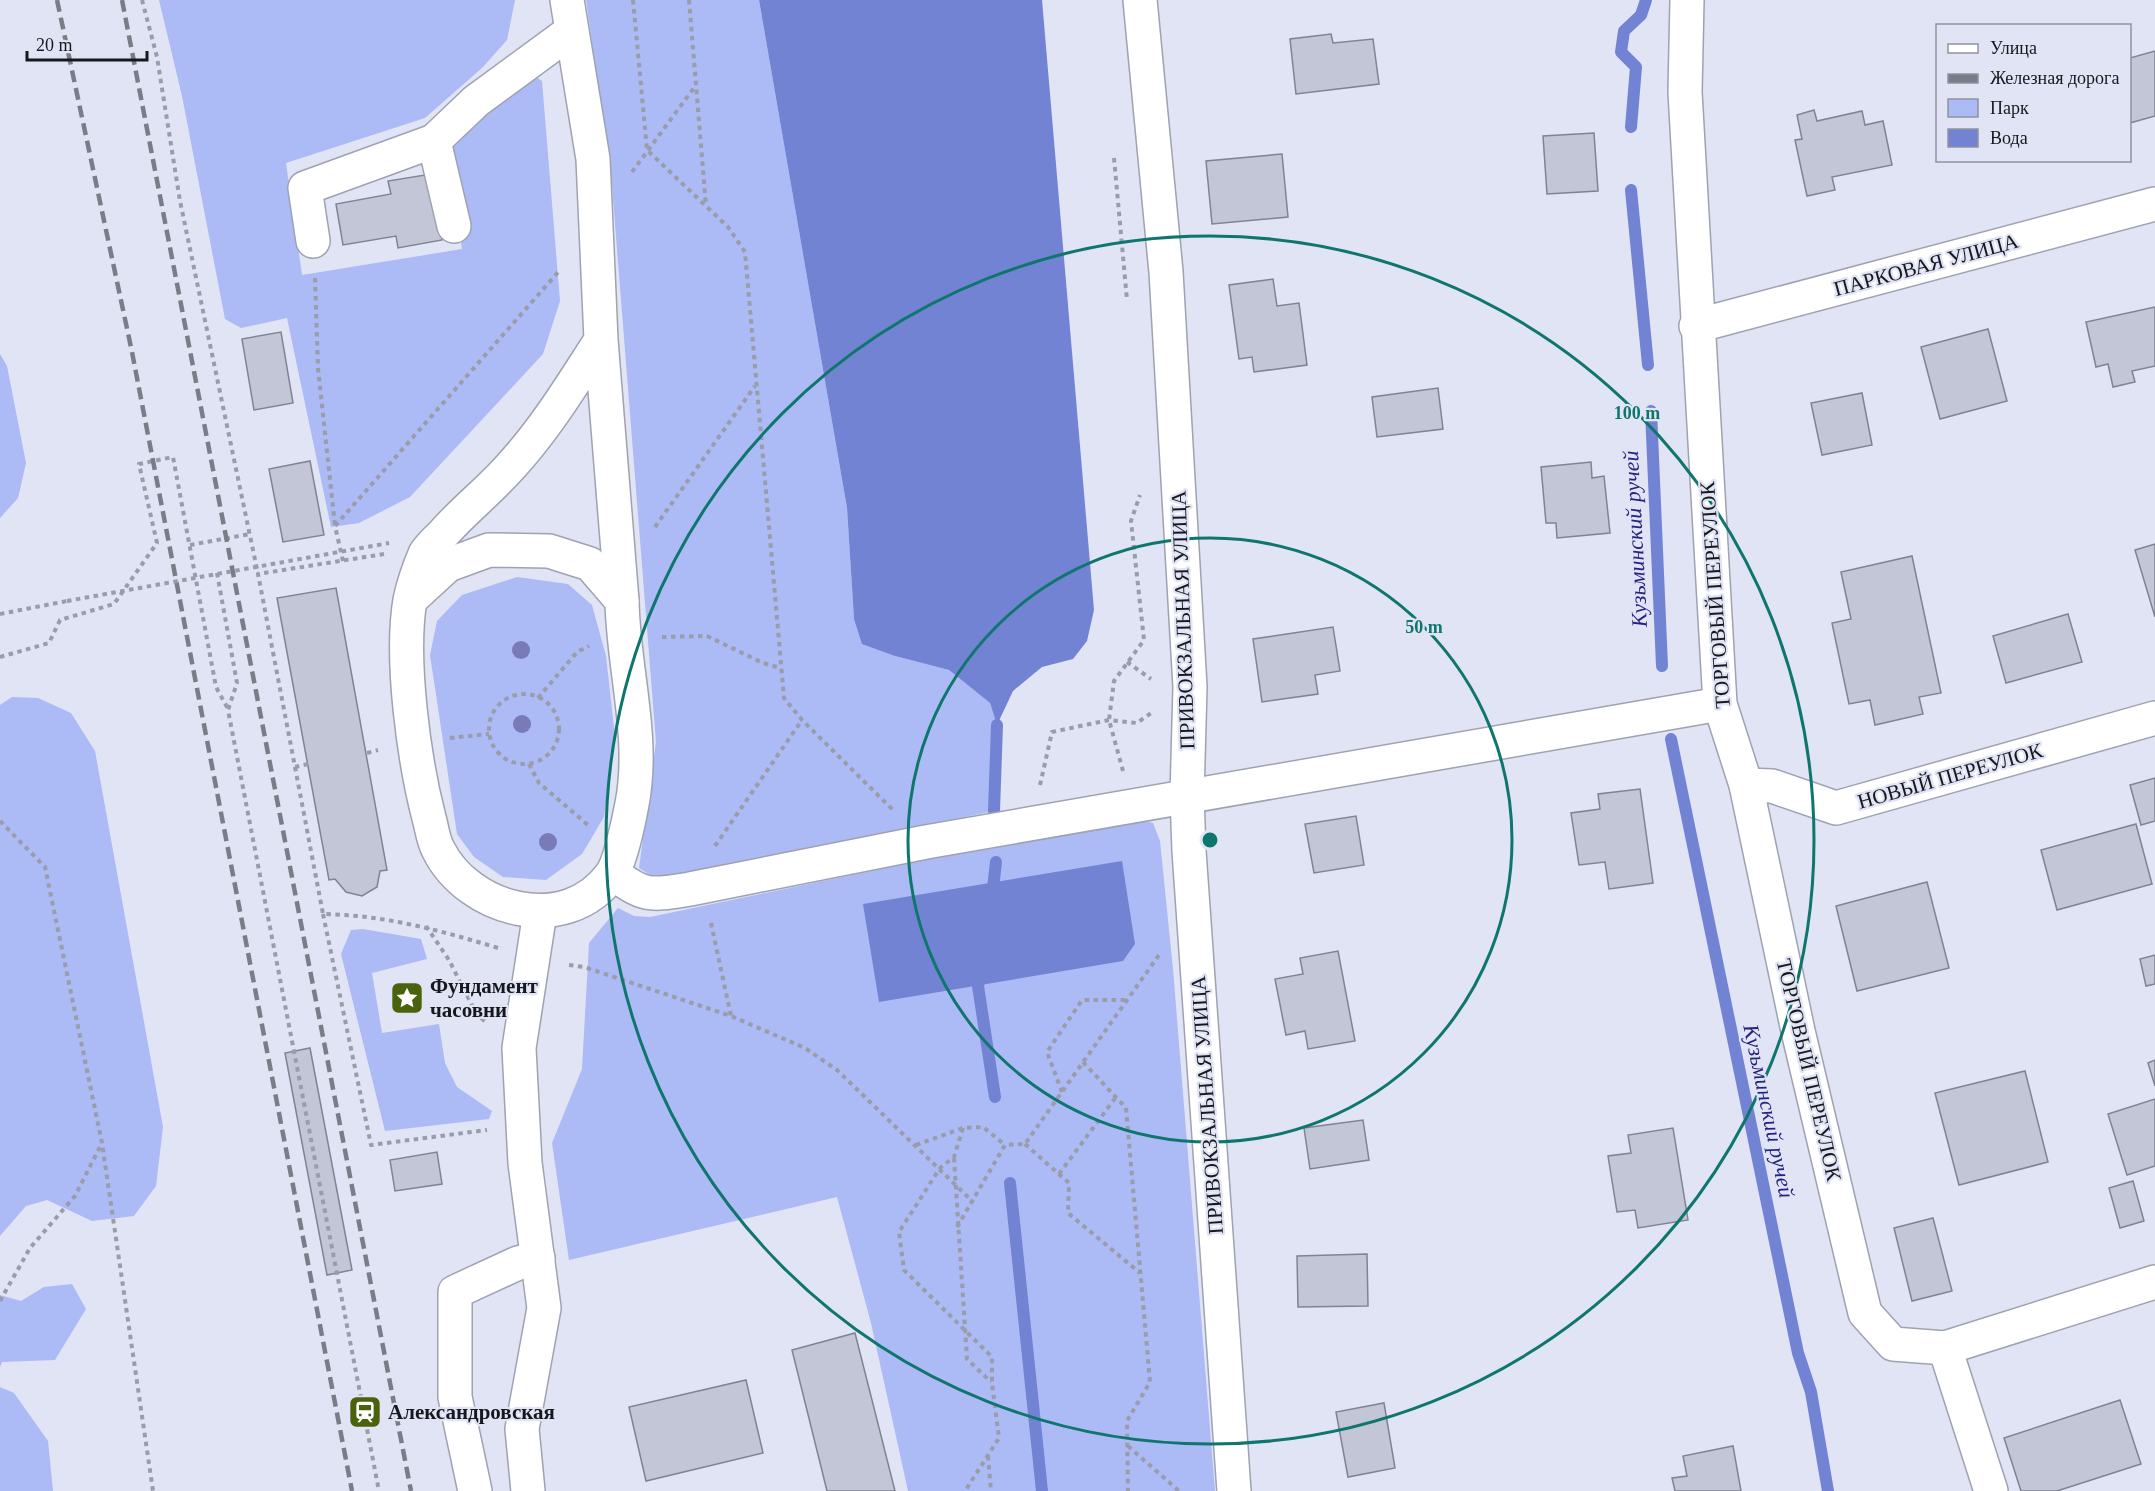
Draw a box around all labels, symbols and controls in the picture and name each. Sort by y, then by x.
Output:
scale bar [27,24,147,62]
legend [1936,24,2131,162]
text: 20 m [36,35,73,55]
text: Улица [1990,38,2037,58]
text: Железная дорога [1990,68,2119,88]
text: Парк [1990,98,2029,118]
text: Вода [1990,128,2028,148]
street label: ПАРКОВАЯ УЛИЦА [1831,229,2022,301]
text: 100 m [1614,403,1660,423]
water label: Кузьминский ручей [1618,450,1652,629]
street label: ТОРГОВЫЙ ПЕРЕУЛОК [1695,480,1735,709]
street label: ПРИВОКЗАЛЬНАЯ УЛИЦА [1166,489,1200,750]
text: 50 m [1405,617,1443,637]
street label: НОВЫЙ ПЕРЕУЛОК [1855,738,2046,814]
centre of rings [1200,830,1220,850]
street label: ТОРГОВЫЙ ПЕРЕУЛОК [1772,957,1846,1184]
place label: Фундамент часовни [430,974,538,1022]
street label: ПРИВОКЗАЛЬНАЯ УЛИЦА [1186,974,1228,1235]
place icon: Фундамент часовни [389,980,425,1016]
water label: Кузьминский ручей [1738,1021,1800,1200]
station icon: Александровская [347,1394,383,1430]
place label: Александровская [388,1400,555,1424]

